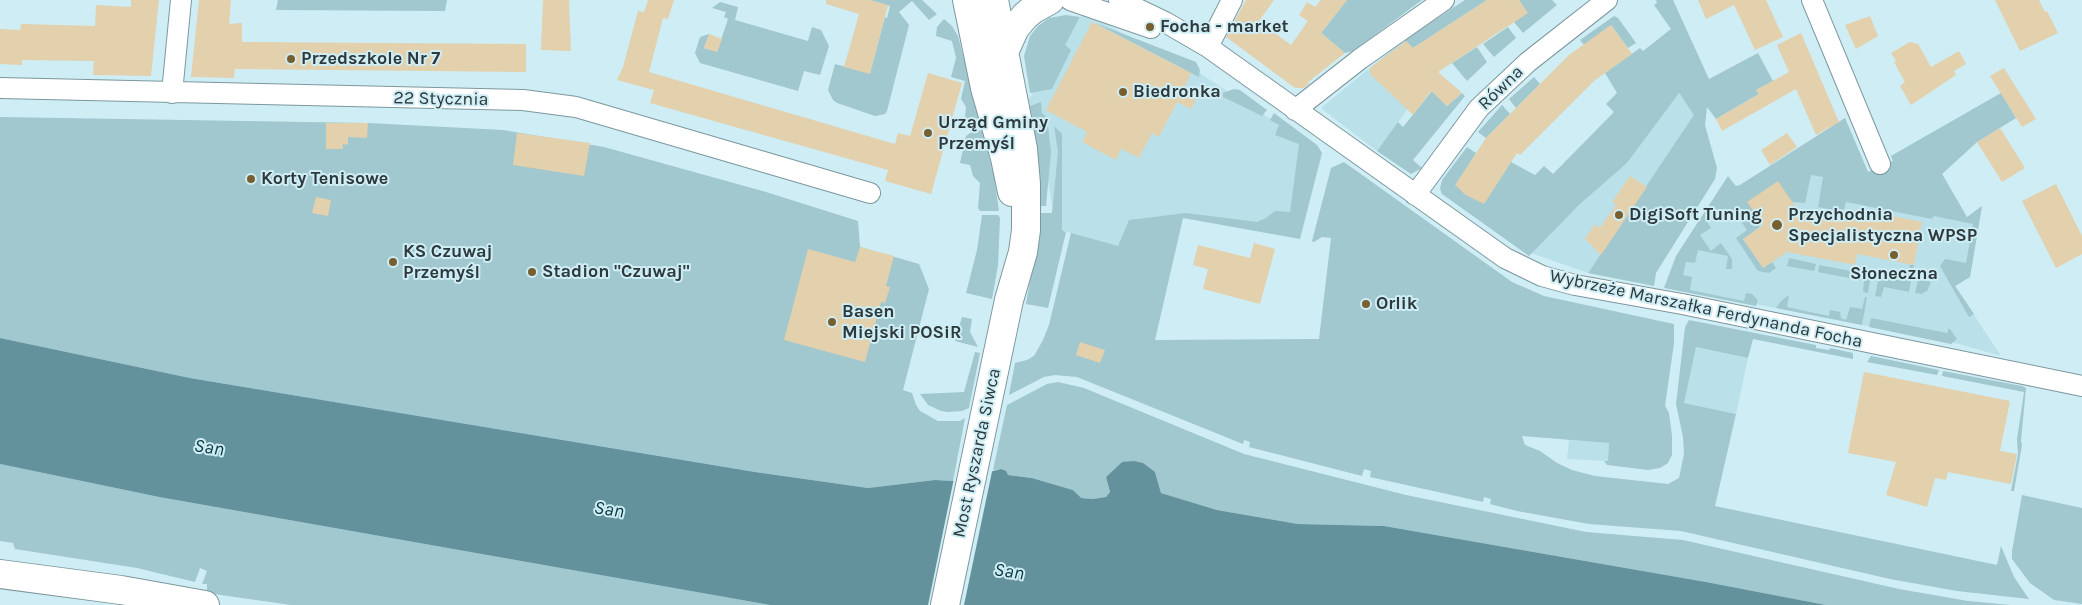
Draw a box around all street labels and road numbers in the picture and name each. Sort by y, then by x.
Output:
street label: Równa [1474,61,1528,115]
street label: 22 Stycznia [393,87,489,111]
street label: Wybrzeże Marszałka Ferdynanda Focha [1548,265,1864,353]
street label: Most Ryszarda Siwca [948,366,1006,540]

